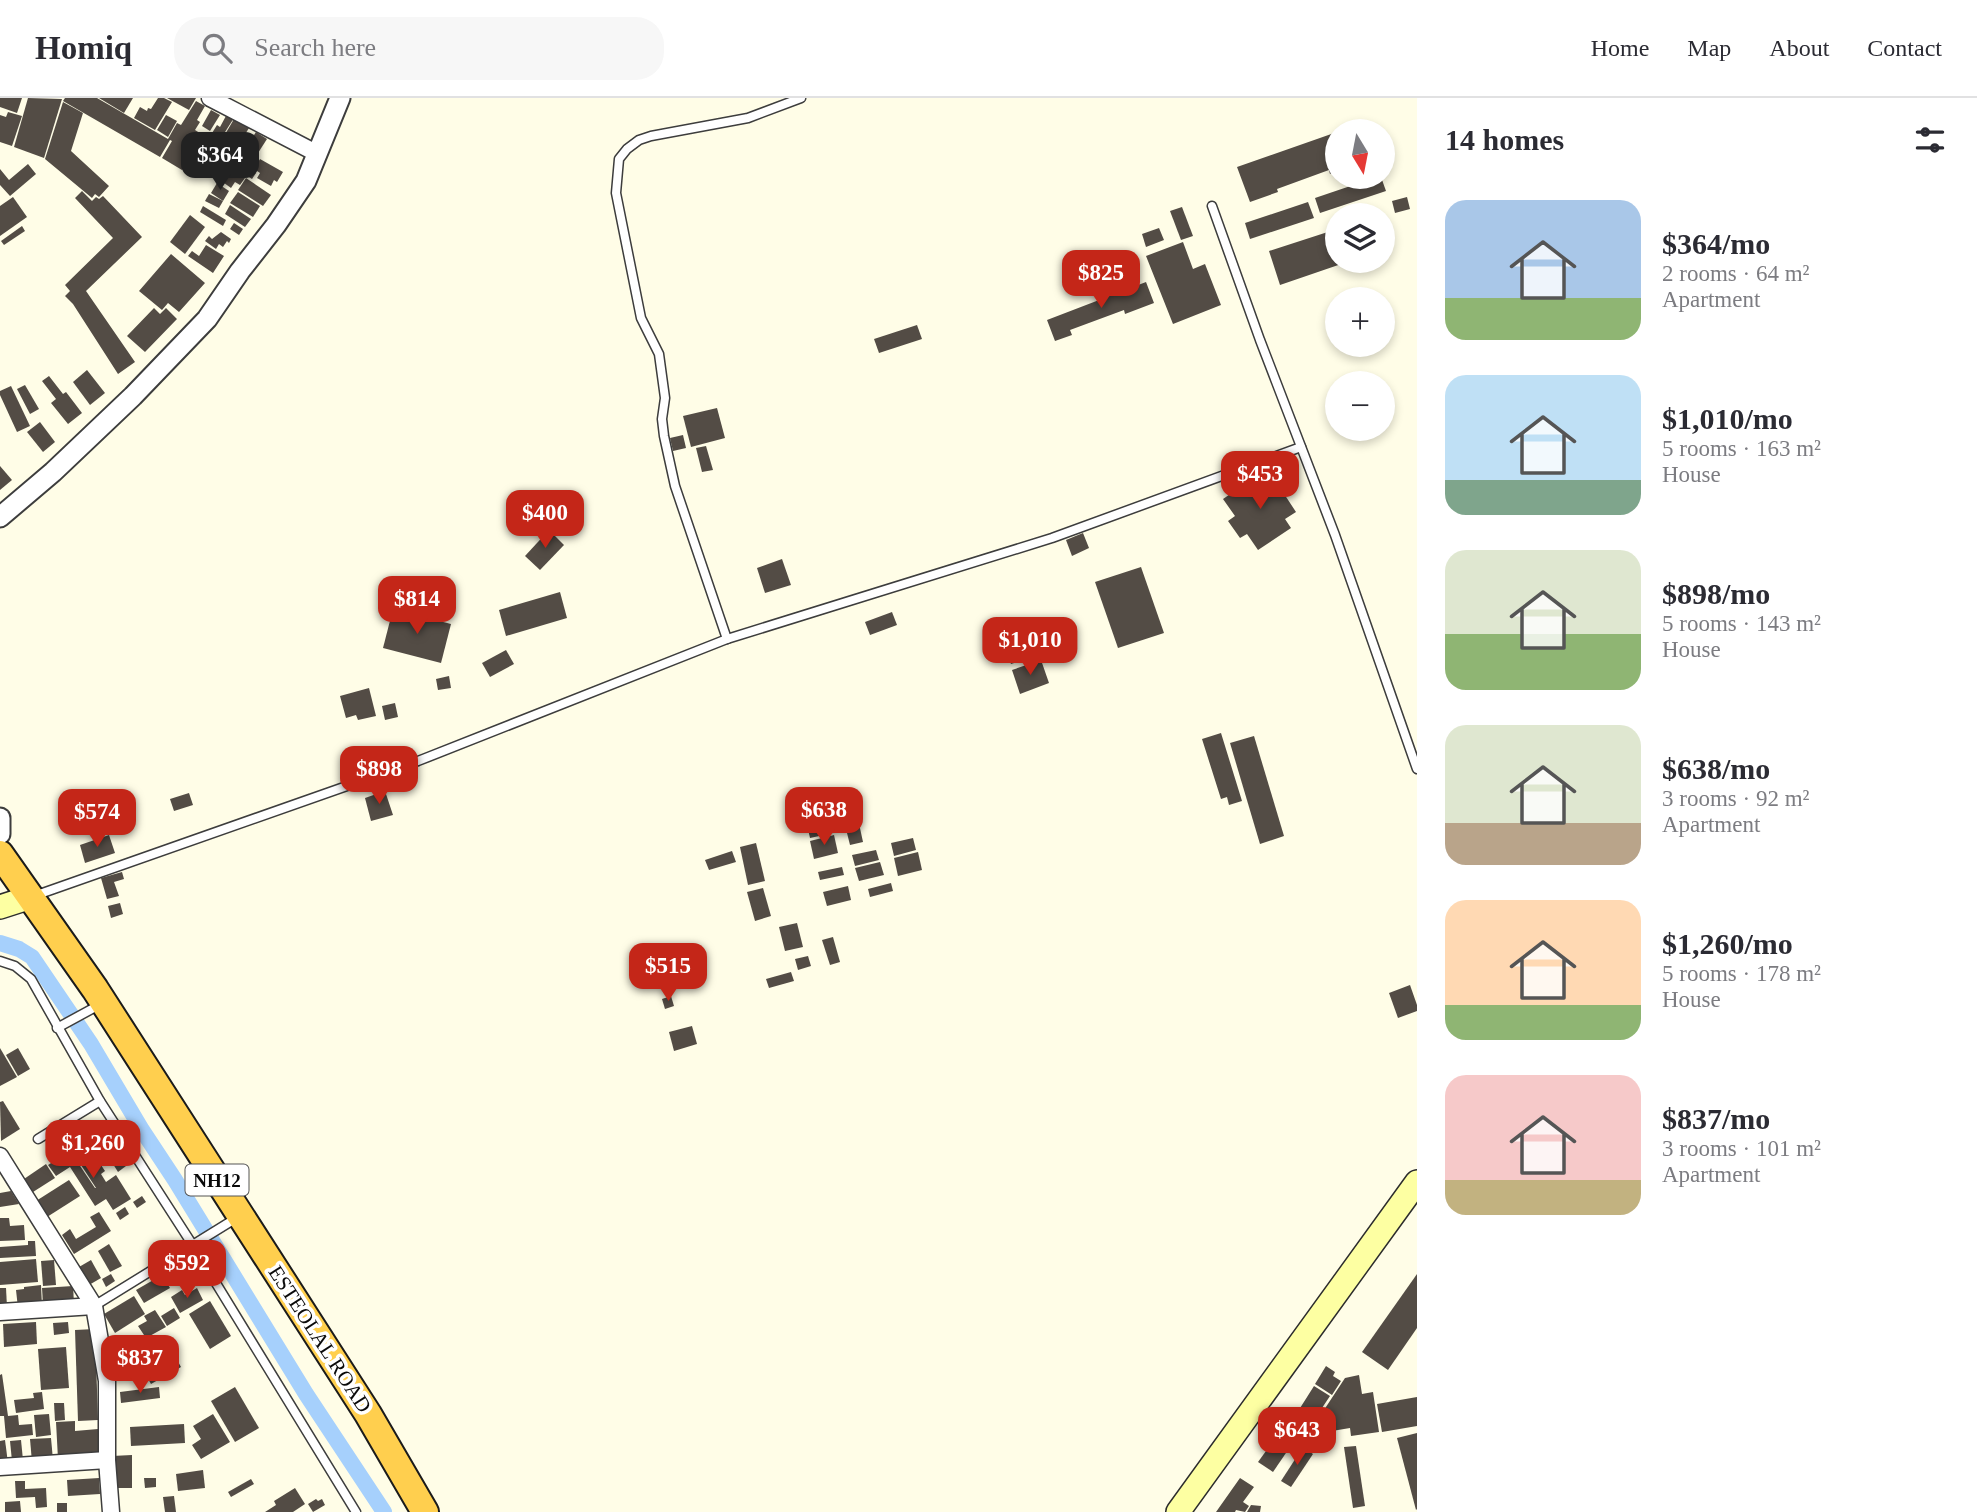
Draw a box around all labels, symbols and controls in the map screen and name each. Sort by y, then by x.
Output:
search box [174,17,664,80]
icon: search [198,29,236,67]
text: Homiq [35,30,132,66]
text: Search here [254,33,376,62]
text: Home [1591,35,1649,61]
text: Map [1687,35,1731,61]
text: About [1769,35,1829,61]
text: Contact [1867,35,1942,61]
north arrow [1325,119,1395,189]
map controls [1325,119,1395,441]
icon: filters [1911,121,1949,159]
text: 14 homes [1445,123,1564,156]
pin: $364 [179,132,261,192]
text: $364 [197,142,243,167]
button: layers [1325,203,1395,273]
text: $364/mo [1662,227,1770,260]
icon: home [1501,228,1585,312]
pin: $825 [1060,250,1142,310]
text: $825 [1078,260,1124,285]
text: 2 rooms · 64 m² [1662,261,1809,286]
button: + [1325,287,1395,357]
text: Apartment [1662,287,1760,312]
button: − [1325,371,1395,441]
text: $1,010/mo [1662,402,1793,435]
icon: home [1501,403,1585,487]
text: 5 rooms · 163 m² [1662,436,1821,461]
pin: $453 [1219,452,1301,511]
text: $453 [1237,461,1283,486]
text: House [1662,462,1721,487]
pin: $400 [504,490,586,550]
text: $400 [522,500,568,525]
pin: $814 [376,576,458,636]
text: $898/mo [1662,577,1770,610]
icon: home [1501,578,1585,662]
text: $814 [394,586,440,611]
text: 5 rooms · 143 m² [1662,611,1821,636]
pin: $1,010 [973,618,1087,677]
text: $1,010 [998,627,1062,652]
text: House [1662,637,1721,662]
pin: $898 [338,746,420,806]
text: $638/mo [1662,752,1770,785]
icon: home [1501,753,1585,837]
text: $898 [356,756,402,781]
text: 3 rooms · 92 m² [1662,786,1809,811]
pin: $638 [783,788,865,847]
pin: $574 [56,790,138,849]
text: $638 [801,797,847,822]
text: $574 [74,799,120,824]
text: Apartment [1662,812,1760,837]
text: $1,260/mo [1662,927,1793,960]
icon: home [1501,928,1585,1012]
pin: $515 [627,944,709,1003]
text: $515 [645,953,691,978]
text: 5 rooms · 178 m² [1662,961,1821,986]
text: House [1662,987,1721,1012]
text: $837/mo [1662,1102,1770,1135]
icon: home [1501,1103,1585,1187]
pin: $1,260 [36,1121,150,1180]
text: $1,260 [61,1130,125,1155]
text: 3 rooms · 101 m² [1662,1136,1821,1161]
text: Apartment [1662,1162,1760,1187]
road number: NH12 [186,1164,248,1196]
pin: $592 [146,1240,228,1300]
text: $592 [164,1250,210,1275]
street label: ESTEOLAL ROAD [264,1261,376,1417]
pin: $837 [99,1336,181,1395]
text: $837 [117,1345,163,1370]
pin: $643 [1256,1408,1338,1467]
text: $643 [1274,1417,1320,1442]

